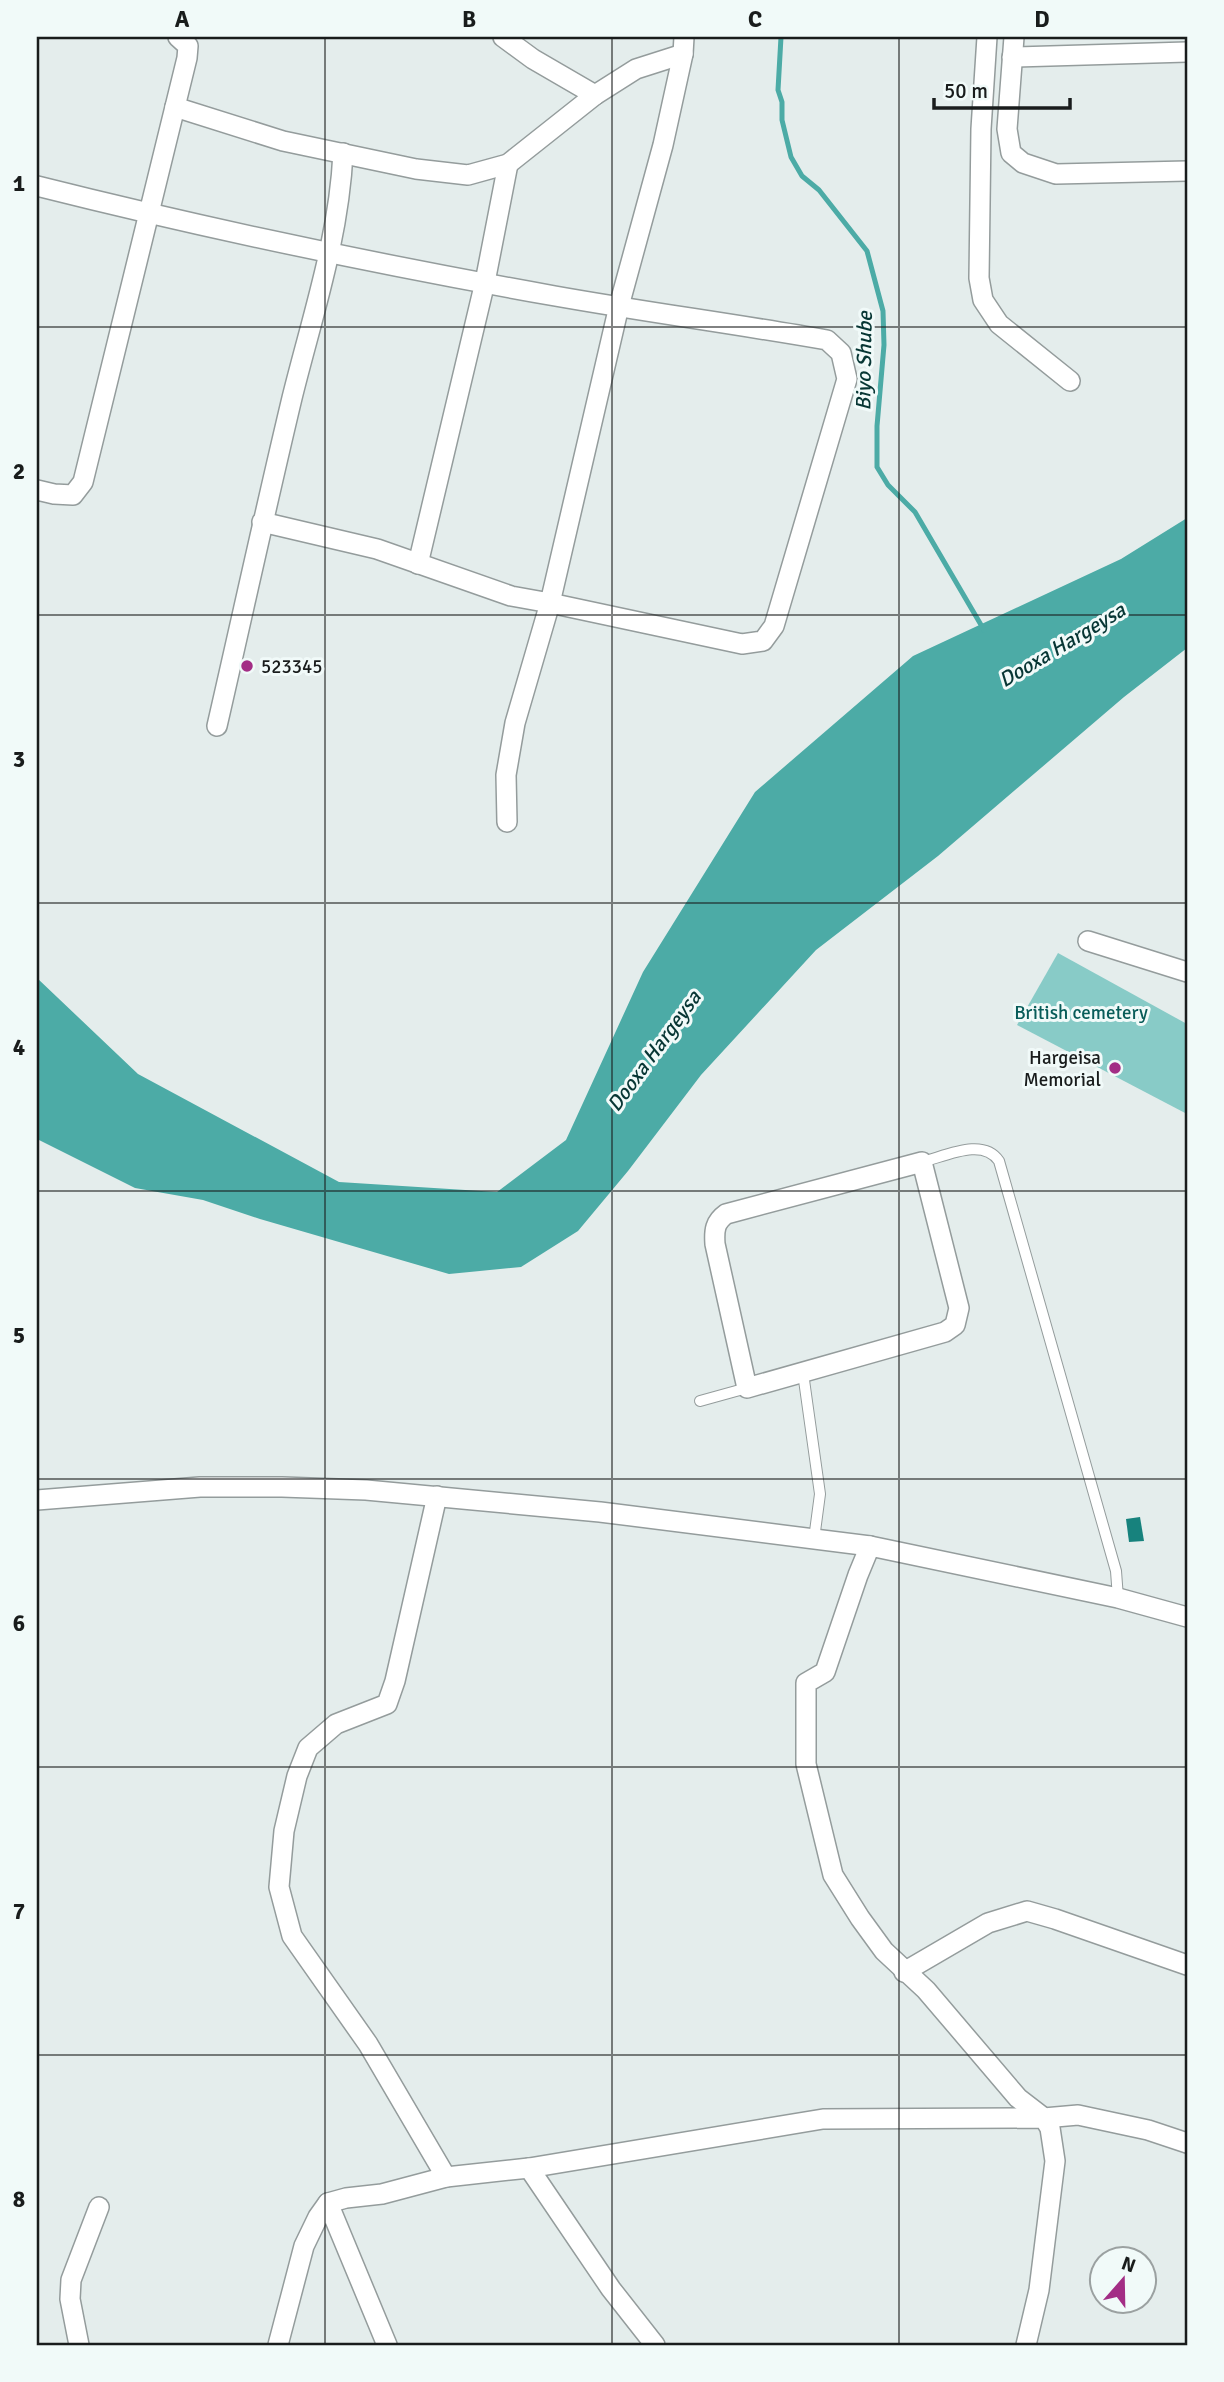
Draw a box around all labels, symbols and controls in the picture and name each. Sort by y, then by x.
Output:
text: A [175,5,190,34]
text: B [462,5,476,34]
text: C [748,5,762,34]
text: D [1034,5,1050,34]
scale bar [934,66,1070,110]
text: 50 m [944,78,988,104]
text: 1 [13,169,25,198]
water label: Biyo Shube [850,310,878,411]
text: 2 [13,457,25,486]
water label: Dooxa Hargeysa [994,596,1131,693]
place label: 523345 [261,655,323,679]
marker: 523345 [239,658,255,674]
text: 3 [13,745,25,774]
water label: Dooxa Hargeysa [601,984,707,1117]
park label: British cemetery [1014,1001,1148,1025]
text: 4 [13,1033,25,1062]
place label: Hargeisa Memorial [1023,1046,1101,1092]
marker: Hargeisa Memorial [1107,1060,1123,1076]
text: 5 [13,1321,25,1350]
text: 6 [13,1609,25,1638]
text: 7 [13,1897,25,1926]
text: 8 [13,2185,25,2214]
north arrow [1088,2246,1158,2316]
text: N [1118,2251,1139,2279]

